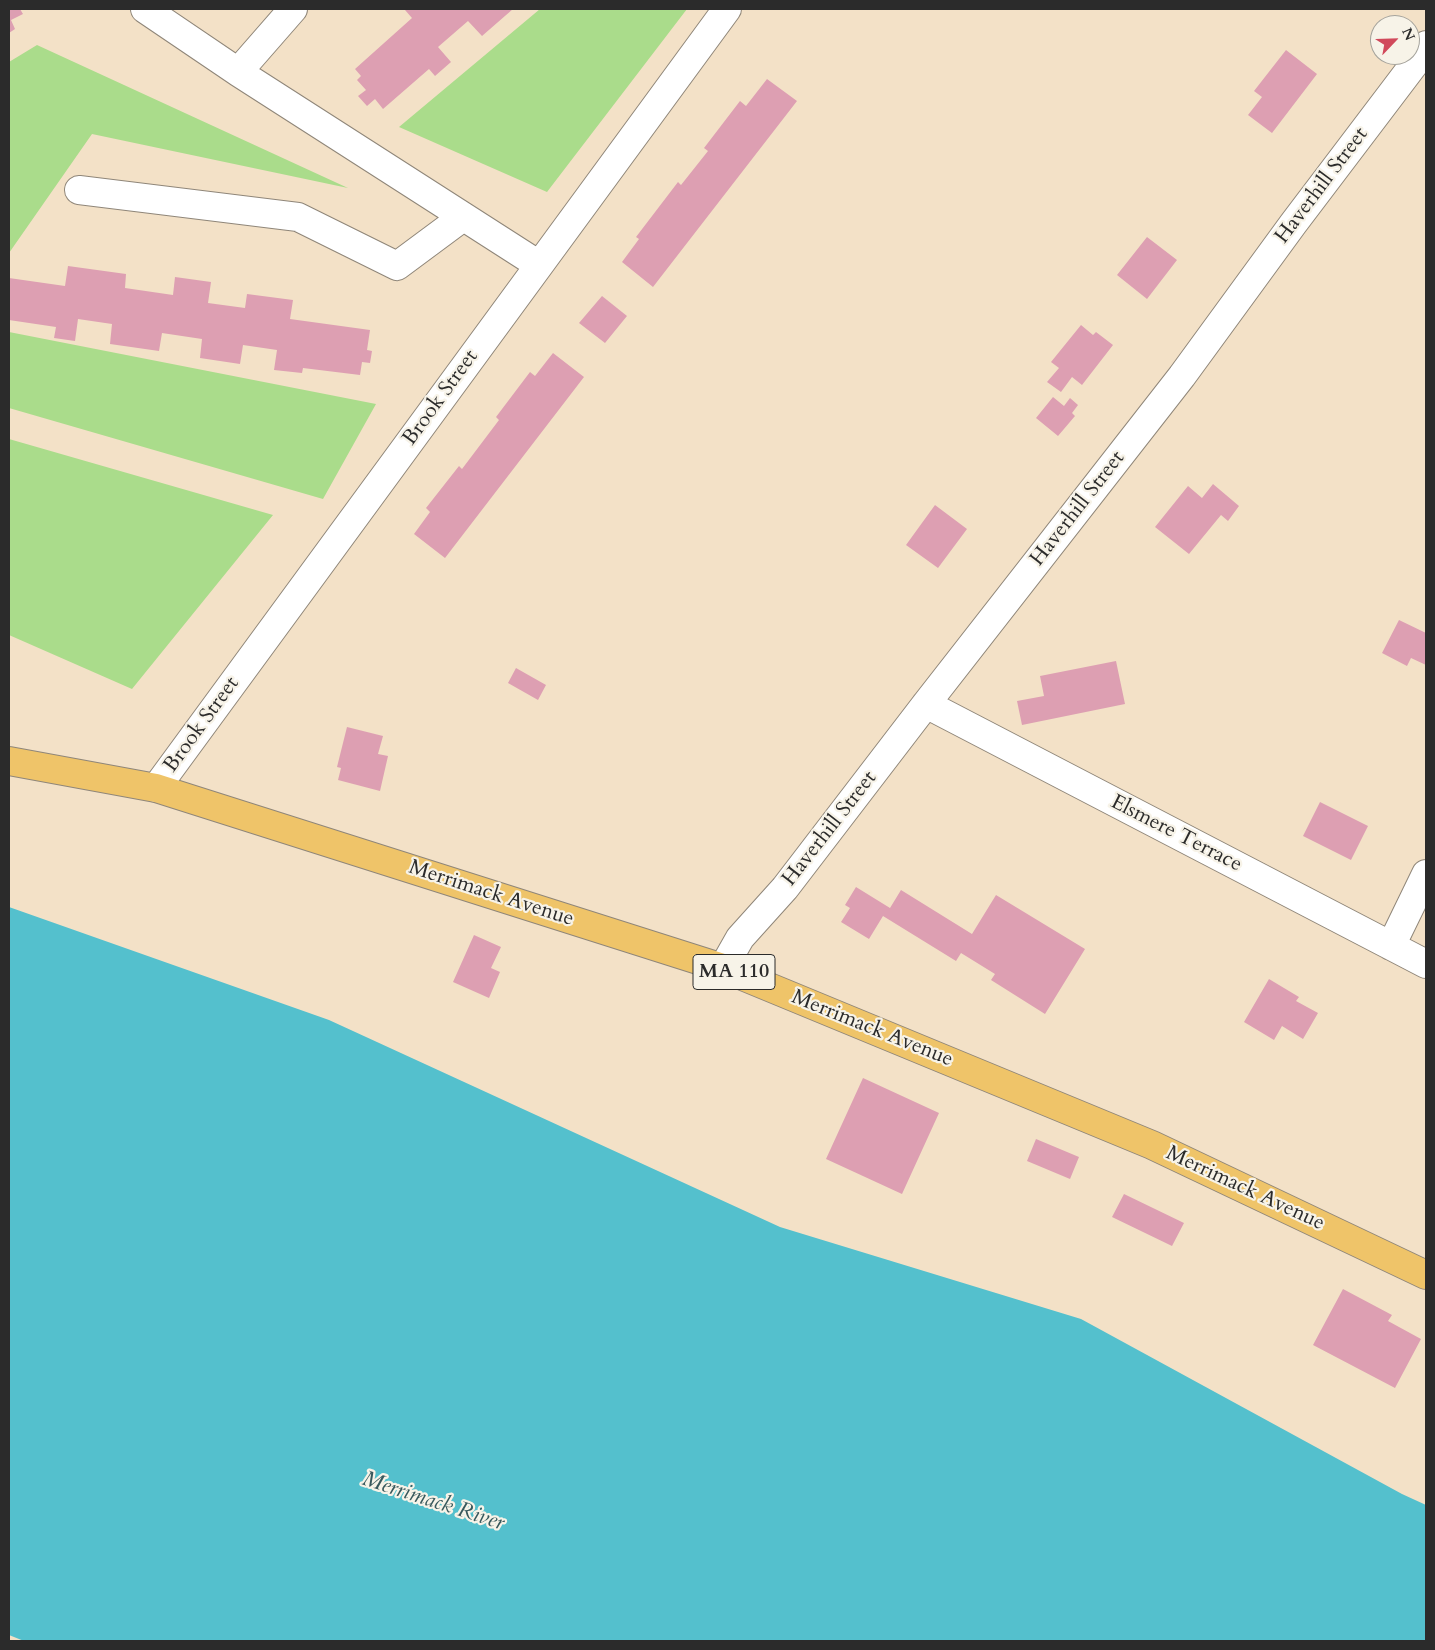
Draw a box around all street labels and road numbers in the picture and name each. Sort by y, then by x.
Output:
street label: Haverhill Street [1270,123,1374,249]
street label: Brook Street [398,345,484,451]
street label: Haverhill Street [1025,447,1131,571]
street label: Brook Street [159,672,245,778]
street label: Haverhill Street [777,767,883,891]
street label: Elsmere Terrace [1106,790,1246,878]
street label: Merrimack Avenue [405,855,577,933]
road number: MA 110 [693,954,775,990]
street label: Merrimack Avenue [788,985,956,1073]
street label: Merrimack Avenue [1162,1141,1328,1237]

